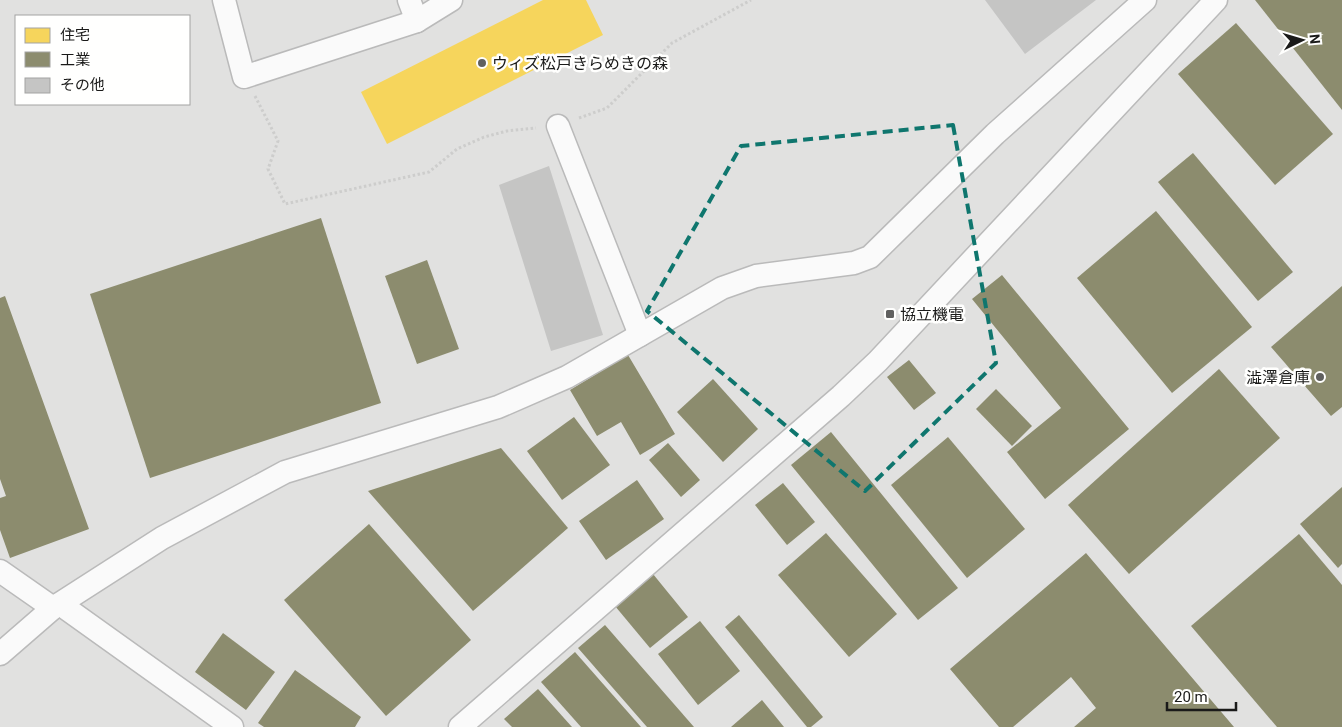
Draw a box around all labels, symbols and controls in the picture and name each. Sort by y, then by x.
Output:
legend [15,15,190,105]
north arrow [1277,15,1327,65]
text: 住宅 [60,26,90,44]
text: N [1307,33,1323,44]
text: 工業 [60,51,90,69]
place label: ウィズ松戸きらめきの森 [492,54,668,73]
marker: ウィズ松戸きらめきの森 [476,57,488,69]
text: その他 [60,76,105,94]
place label: 協立機電 [900,305,964,324]
marker: 協立機電 [884,308,896,320]
place label: 澁澤倉庫 [1246,368,1310,387]
marker: 澁澤倉庫 [1314,371,1326,383]
scale bar [1167,680,1236,712]
text: 20 m [1174,688,1208,706]

